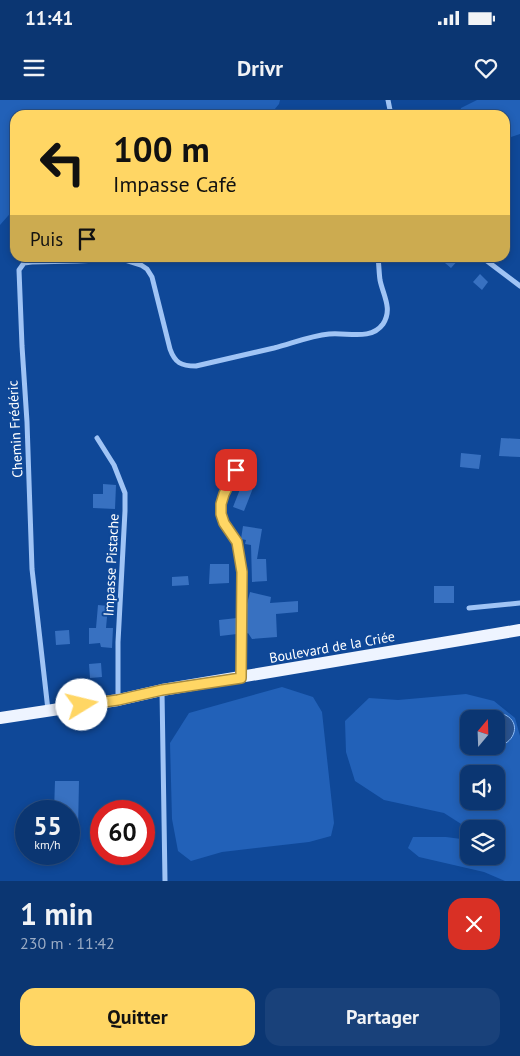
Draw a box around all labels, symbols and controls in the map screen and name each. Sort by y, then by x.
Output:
text: 11:41 [25,6,73,30]
icon: menu [20,54,48,82]
text: Drivr [237,54,283,82]
icon: heart [472,54,500,82]
text: 100 m [113,126,210,172]
icon: left [30,130,95,195]
text: Impasse Café [113,170,237,198]
icon: arrive [73,225,101,253]
text: Puis [30,227,63,251]
street label: Chemin Frédéric [3,380,27,478]
pin [215,449,257,491]
icon: arrive [222,456,250,484]
street label: Impasse Pistache [99,513,123,617]
street label: Boulevard de la Criée [268,627,396,667]
position arrow [55,678,107,730]
north arrow [460,710,505,755]
map controls [460,710,505,865]
button: sound [460,765,505,810]
speed limit sign: 60 [90,800,155,865]
text: 55 [33,810,62,842]
button: layers [460,820,505,865]
text: km/h [34,837,61,852]
text: 1 min [20,894,93,933]
button: close [448,898,500,950]
text: 230 m · 11:42 [20,933,115,953]
button: Quitter [20,988,255,1046]
button: Partager [265,988,500,1046]

